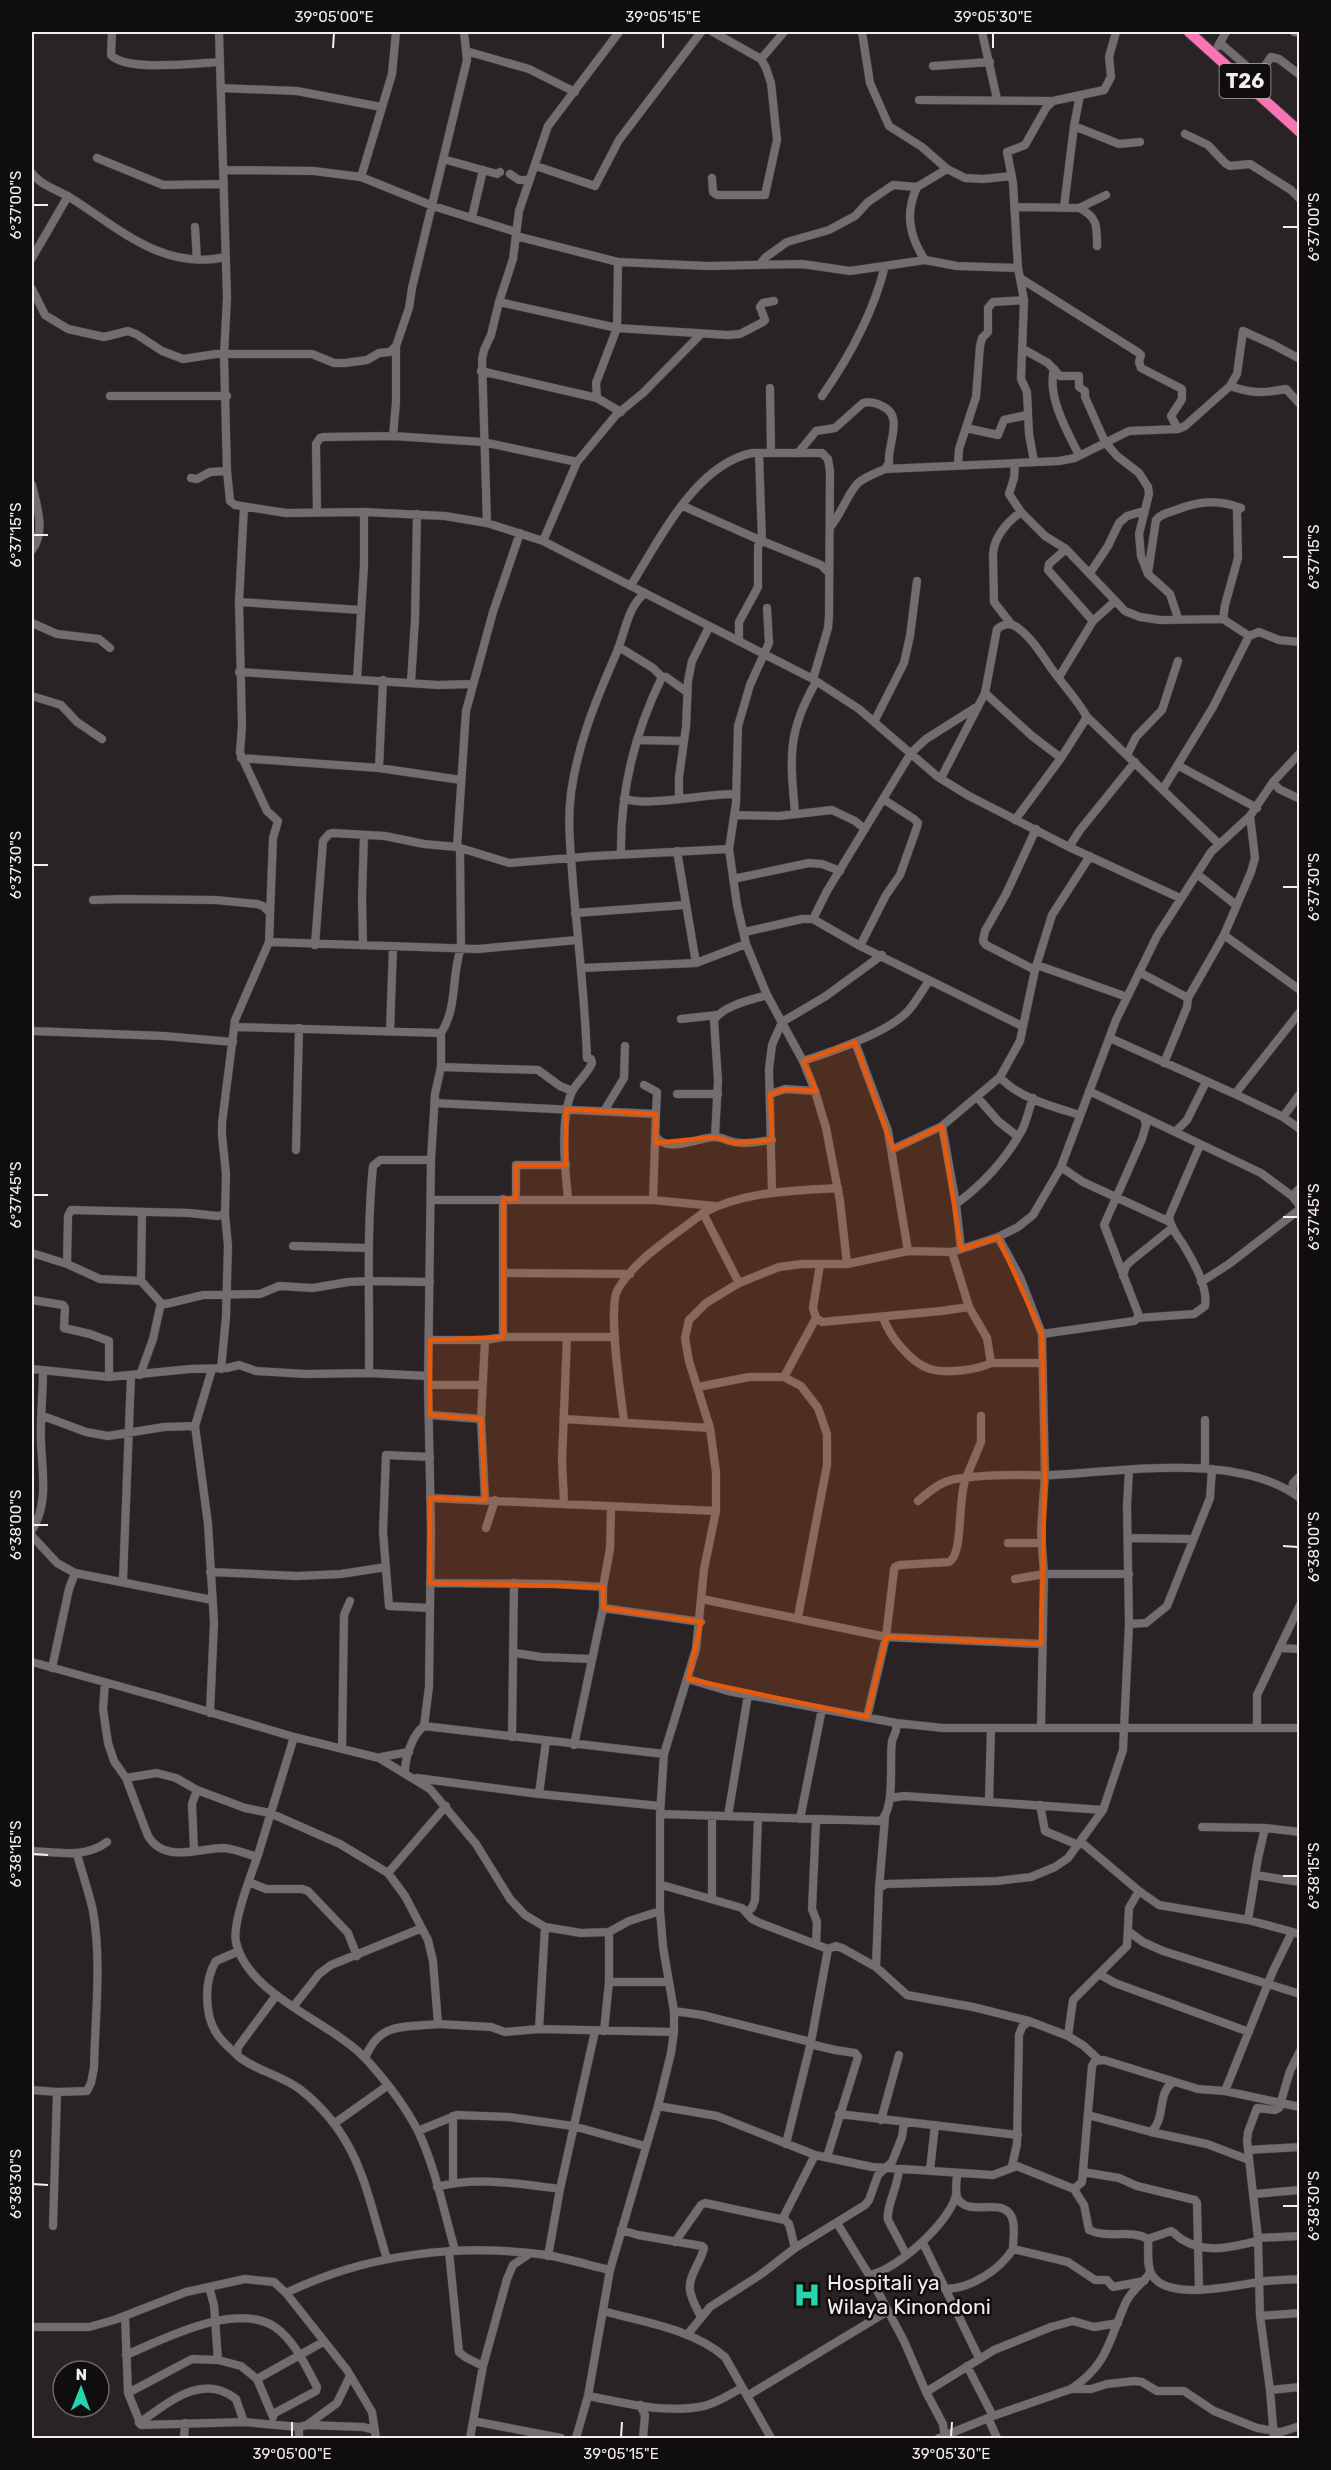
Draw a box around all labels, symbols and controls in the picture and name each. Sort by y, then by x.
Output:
text: 39°05'00"E [294,8,374,26]
text: 39°05'15"E [625,8,701,26]
text: 39°05'30"E [954,8,1032,26]
road number: T26 [1220,64,1270,98]
text: 6°37'00"S [7,171,25,239]
text: 6°37'00"S [1305,193,1323,261]
text: 6°37'15"S [7,502,25,568]
text: 6°37'15"S [1305,524,1323,590]
text: 6°37'30"S [7,831,25,899]
text: 6°37'30"S [1305,853,1323,921]
text: 6°37'45"S [7,1161,25,1229]
text: 6°37'45"S [1305,1183,1323,1251]
text: 6°38'00"S [7,1490,25,1560]
text: 6°38'00"S [1305,1512,1323,1582]
text: 6°38'15"S [7,1821,25,1887]
text: 6°38'15"S [1305,1843,1323,1909]
text: 6°38'30"S [7,2149,25,2219]
text: 6°38'30"S [1305,2171,1323,2241]
place label: Hospitali ya Wilaya Kinondoni [827,2270,991,2319]
hospital icon: Hospitali ya Wilaya Kinondoni [792,2280,822,2310]
north arrow [51,2359,111,2419]
text: N [75,2365,87,2384]
text: 39°05'00"E [252,2445,332,2463]
text: 39°05'15"E [583,2445,659,2463]
text: 39°05'30"E [912,2445,990,2463]

